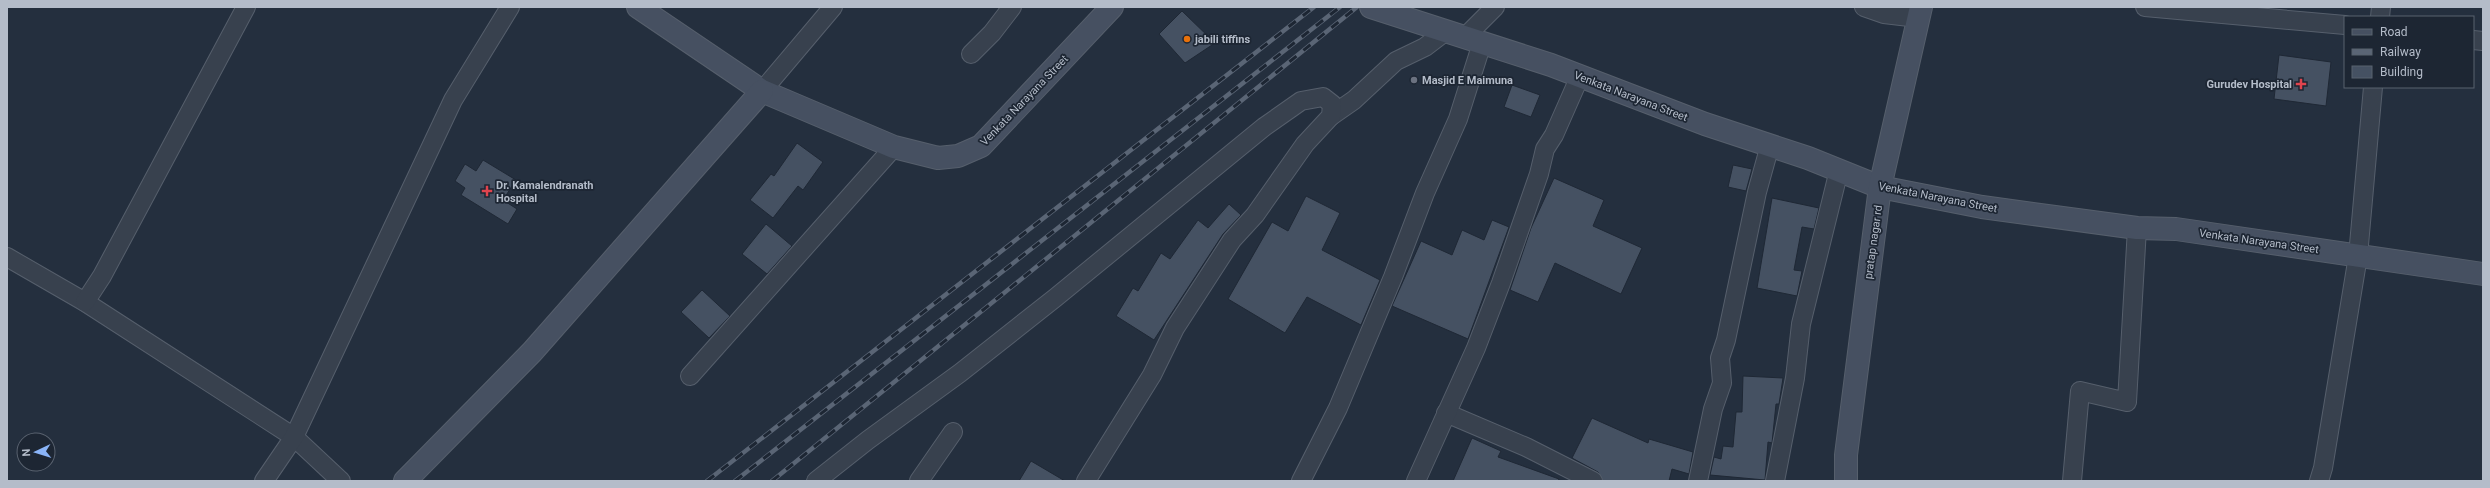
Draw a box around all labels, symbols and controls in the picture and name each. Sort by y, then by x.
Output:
legend [2344,16,2474,88]
text: Road [2380,25,2408,39]
place label: jabili tiffins [1194,33,1250,46]
marker: jabili tiffins [1182,34,1192,44]
text: Railway [2380,45,2421,59]
street label: Venkata Narayana Street [978,52,1071,148]
text: Building [2380,65,2423,79]
street label: Venkata Narayana Street [1572,69,1690,124]
place label: Masjid E Maimuna [1422,74,1513,87]
marker: Masjid E Maimuna [1409,75,1419,85]
place label: Gurudev Hospital [2207,78,2292,91]
marker: Gurudev Hospital [2295,78,2307,90]
place label: Dr. Kamalendranath Hospital [496,179,593,205]
street label: Venkata Narayana Street [1877,180,1999,215]
marker: Dr. Kamalendranath Hospital [481,185,493,197]
street label: pratap nagar rd [1862,204,1885,280]
street label: Venkata Narayana Street [2198,227,2320,256]
north arrow [16,432,56,472]
text: N [20,448,33,457]

